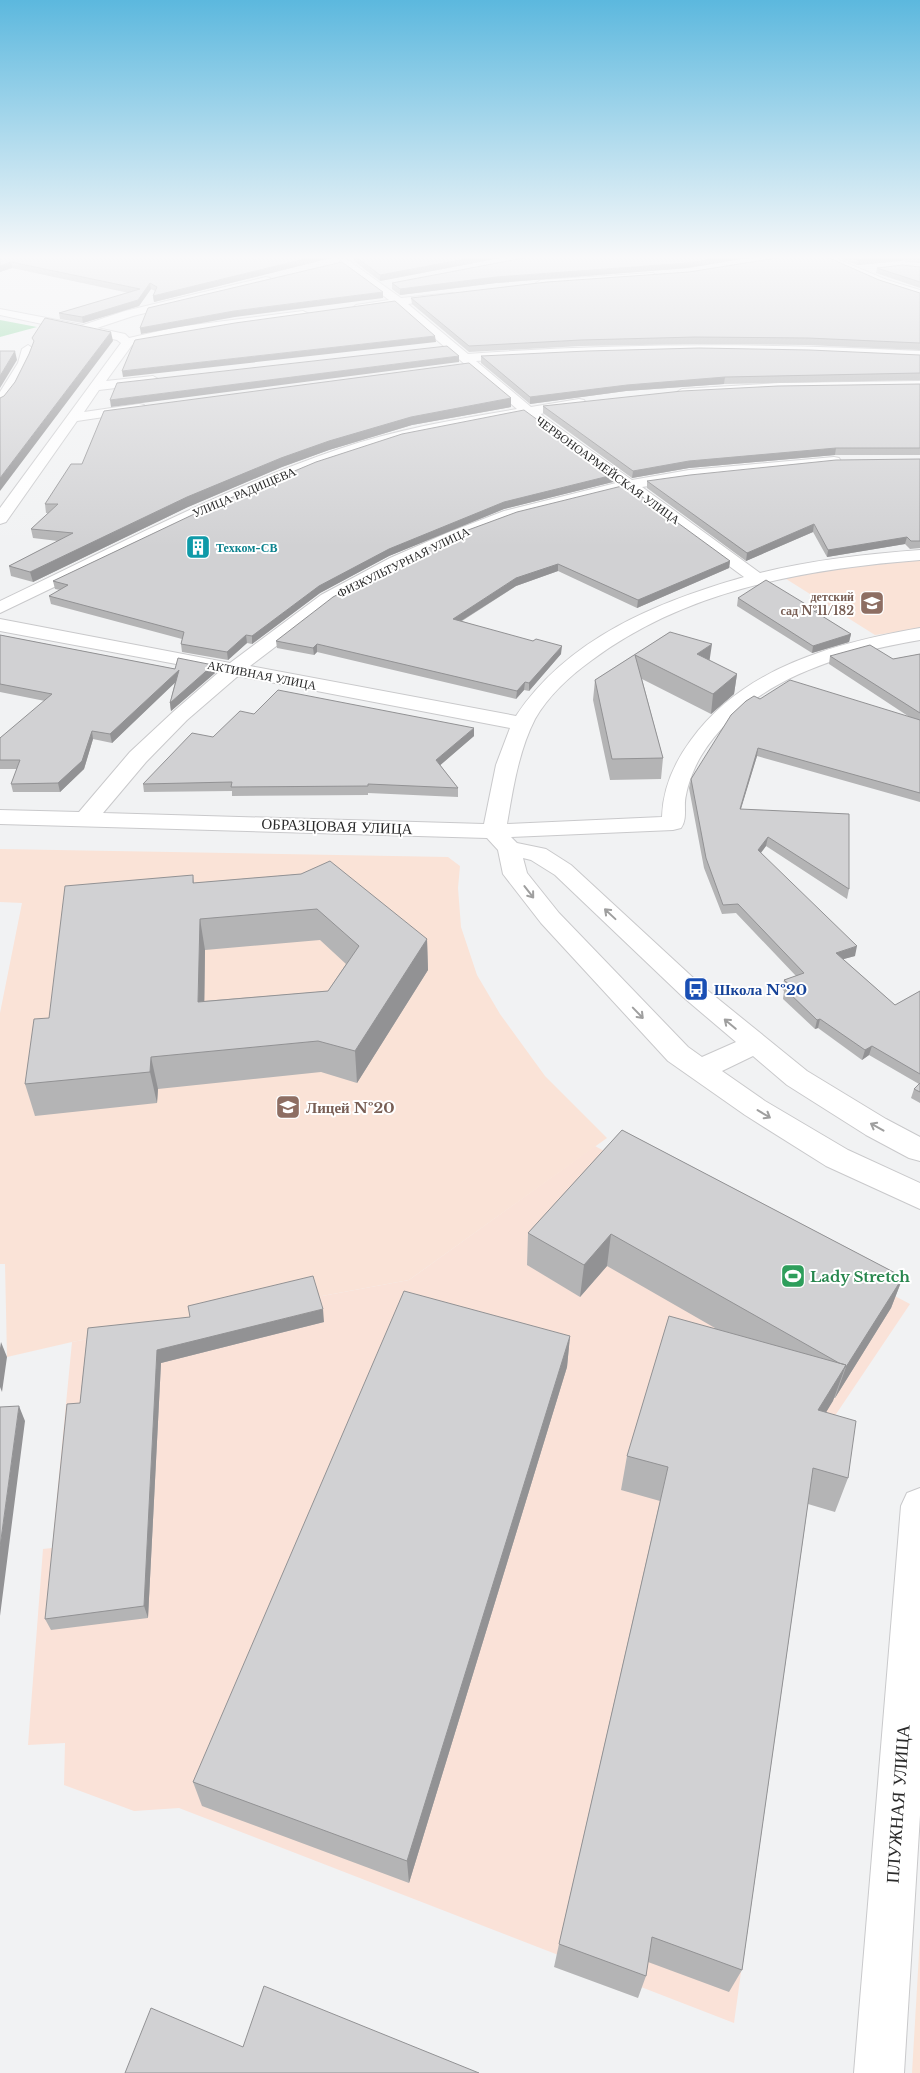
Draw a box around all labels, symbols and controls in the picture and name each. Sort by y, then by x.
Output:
street label: ЧЕРВОНОАРМЕЙСКАЯ УЛИЦА [533,413,683,528]
street label: УЛИЦА РАДИЩЕВА [190,463,298,521]
street label: ФИЗКУЛЬТУРНАЯ УЛИЦА [334,523,472,601]
building icon: Техком-СВ [185,534,211,560]
place label: Техком-СВ [216,540,278,555]
place label: детский сад №11/182 [781,589,854,618]
school or university icon: детский сад №11/182 [859,590,885,616]
street label: АКТИВНАЯ УЛИЦА [206,657,318,693]
street label: ОБРАЗЦОВАЯ УЛИЦА [261,814,413,838]
one-way arrow [524,885,535,898]
one-way arrow [604,908,616,920]
bus stop icon: Школа №20 [683,976,709,1002]
place label: Школа №20 [714,980,807,999]
one-way arrow [632,1006,644,1019]
one-way arrow [724,1018,737,1029]
school or university icon: Лицей №20 [275,1094,301,1120]
place label: Лицей №20 [306,1098,395,1117]
one-way arrow [757,1109,771,1119]
one-way arrow [870,1122,884,1132]
sports icon: Lady Stretch [780,1263,806,1289]
place label: Lady Stretch [810,1267,910,1286]
street label: ПЛУЖНАЯ УЛИЦА [881,1724,915,1884]

